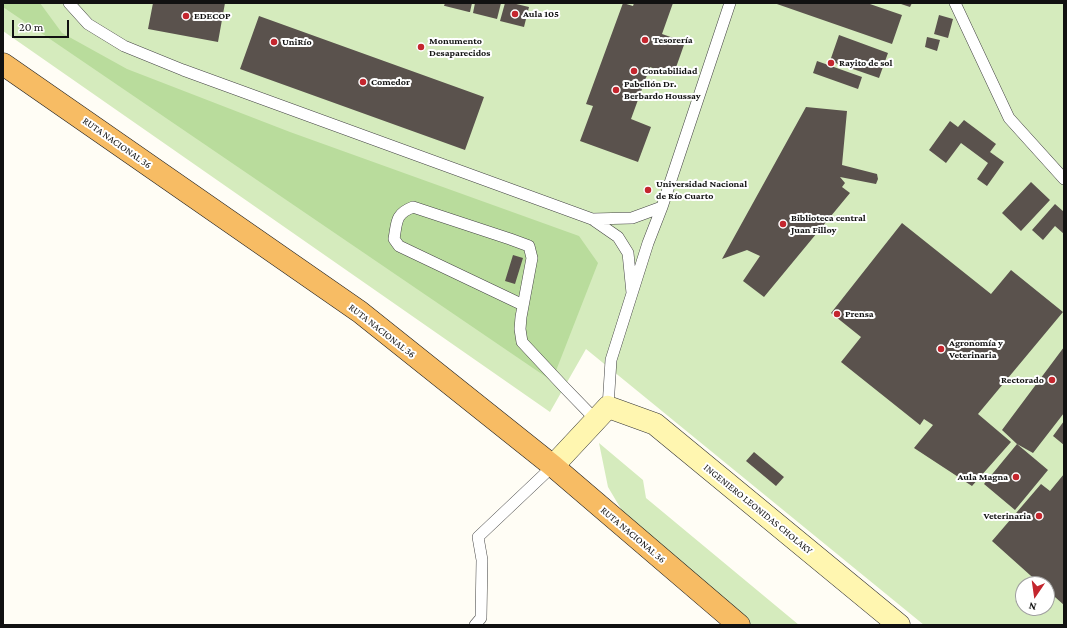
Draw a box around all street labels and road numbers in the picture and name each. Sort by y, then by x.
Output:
street label: RUTA NACIONAL 36 [80,115,154,171]
street label: RUTA NACIONAL 36 [346,301,418,361]
street label: INGENIERO LEONIDAS CHOLAKY [701,461,815,557]
street label: RUTA NACIONAL 36 [598,504,668,566]

